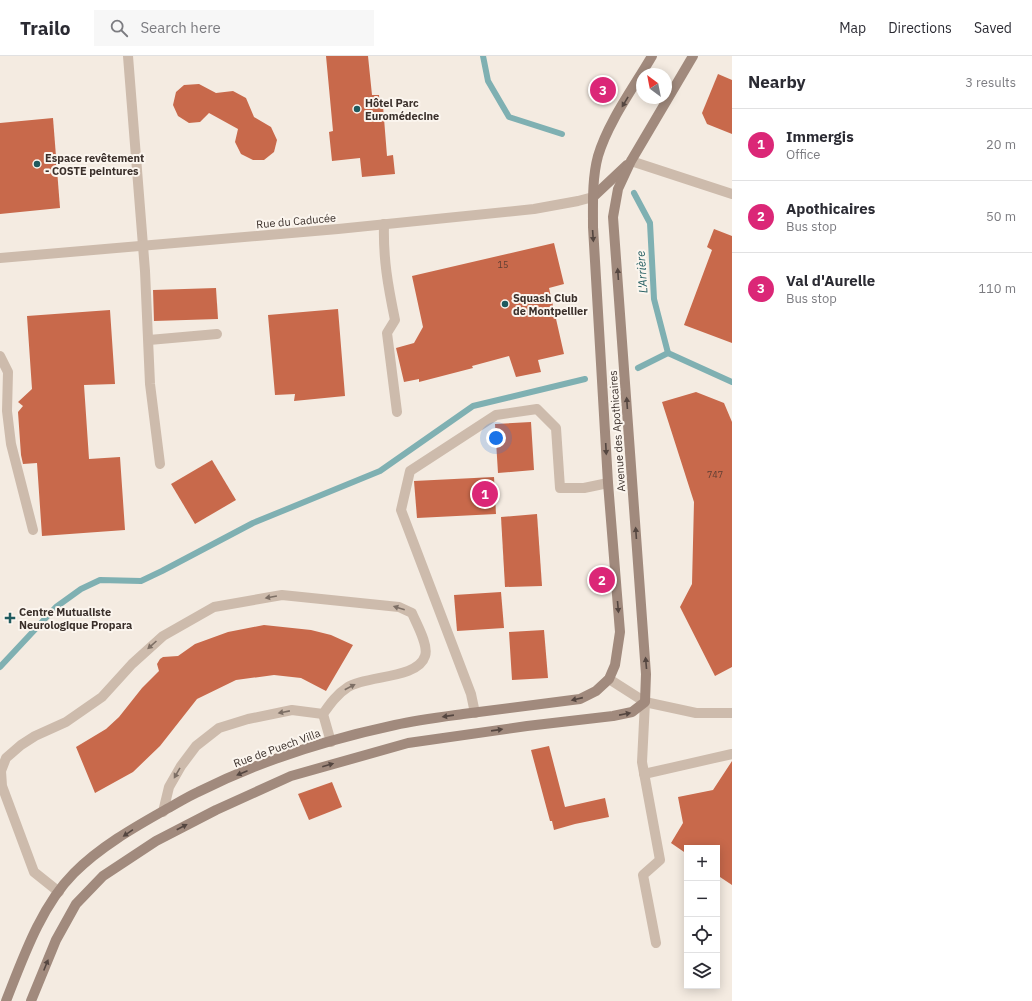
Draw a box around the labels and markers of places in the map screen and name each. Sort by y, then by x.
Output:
pin: 3 [590,75,616,105]
place label: Hôtel Parc Euromédecine [365,96,439,123]
marker: Hôtel Parc Euromédecine [352,104,362,114]
place label: Espace revêtement - COSTE peintures [45,151,144,178]
marker: Espace revêtement - COSTE peintures [32,159,42,169]
place label: Squash Club de Montpellier [513,291,588,318]
marker: Squash Club de Montpellier [500,299,510,309]
pin: 1 [472,479,498,509]
pin: 2 [589,565,615,595]
place label: Centre Mutualiste Neurologique Propara [19,605,132,632]
marker: Centre Mutualiste Neurologique Propara [4,612,16,624]

